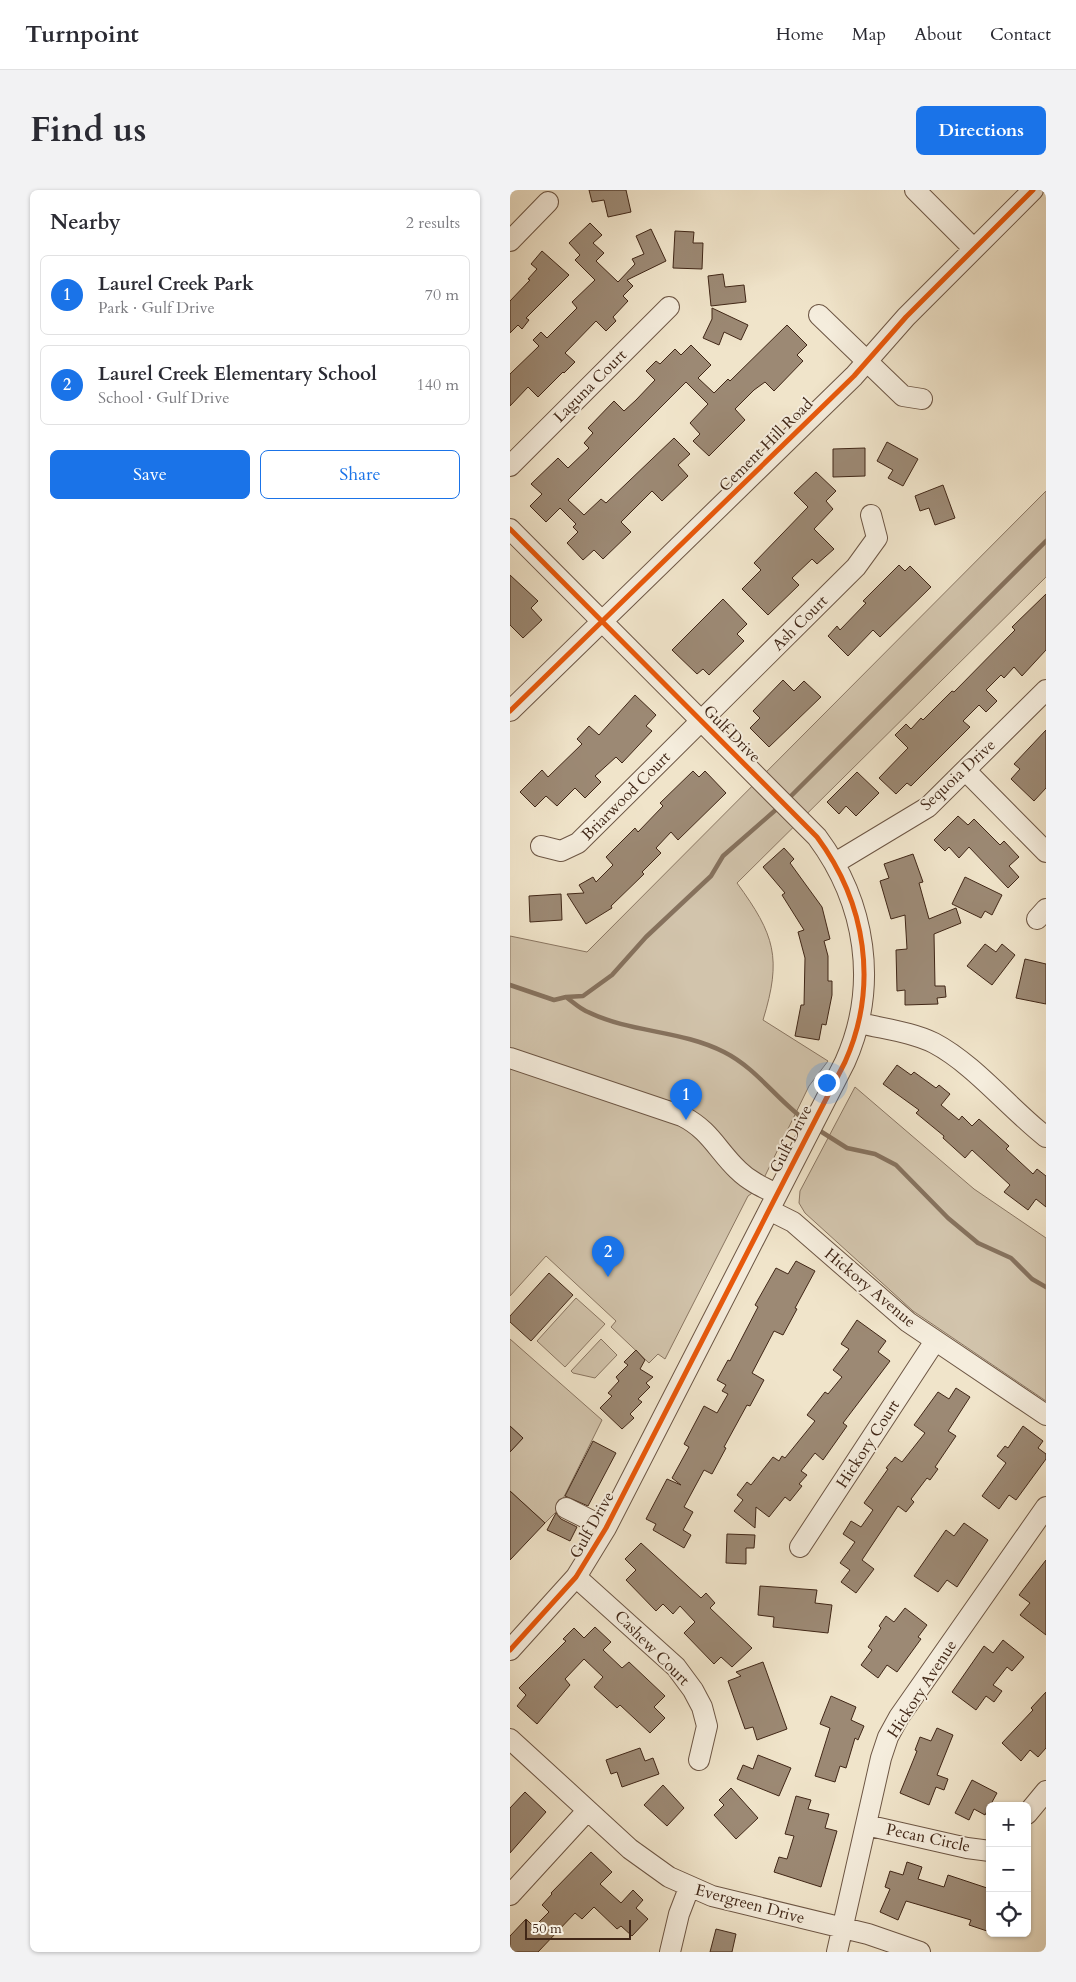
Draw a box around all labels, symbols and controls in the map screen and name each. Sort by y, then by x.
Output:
text: Turnpoint [25,18,139,51]
text: Home [776,22,824,47]
text: Map [852,22,886,47]
text: About [914,22,962,47]
text: Contact [990,22,1051,47]
text: Find us [30,106,146,154]
button: Directions [916,106,1046,155]
text: Nearby [50,208,121,237]
text: 2 results [406,212,460,234]
text: Laurel Creek Park [98,271,254,297]
text: 1 [63,284,71,306]
text: 70 m [425,284,459,306]
text: Park · Gulf Drive [98,297,215,319]
street label: Laguna Court [549,345,631,427]
text: Laurel Creek Elementary School [98,361,377,387]
text: 2 [63,374,71,396]
text: 140 m [417,374,459,396]
text: School · Gulf Drive [98,387,230,409]
street label: Cement Hill Road [714,393,818,497]
button: Save [50,450,250,499]
button: Share [260,450,460,499]
street label: Ash Court [767,590,833,656]
street label: Gulf Drive [698,700,766,768]
street label: Sequoia Drive [916,734,1000,816]
street label: Briarwood Court [577,747,675,845]
your location [814,1070,840,1096]
pin: 1 [670,1079,702,1120]
street label: Gulf Drive [765,1101,817,1177]
pin: 2 [592,1236,624,1277]
street label: Hickory Avenue [820,1243,920,1333]
street label: Hickory Court [831,1395,905,1493]
street label: Gulf Drive [565,1488,619,1562]
street label: Cashew Court [609,1605,695,1691]
street label: Hickory Avenue [882,1636,962,1742]
map controls [986,1802,1031,1937]
button: + [986,1802,1031,1847]
street label: Pecan Circle [884,1818,972,1858]
button: − [986,1847,1031,1892]
street label: Evergreen Drive [693,1879,807,1929]
button: locate [986,1892,1031,1937]
scale bar [525,1917,631,1940]
text: 50 m [532,1919,562,1938]

